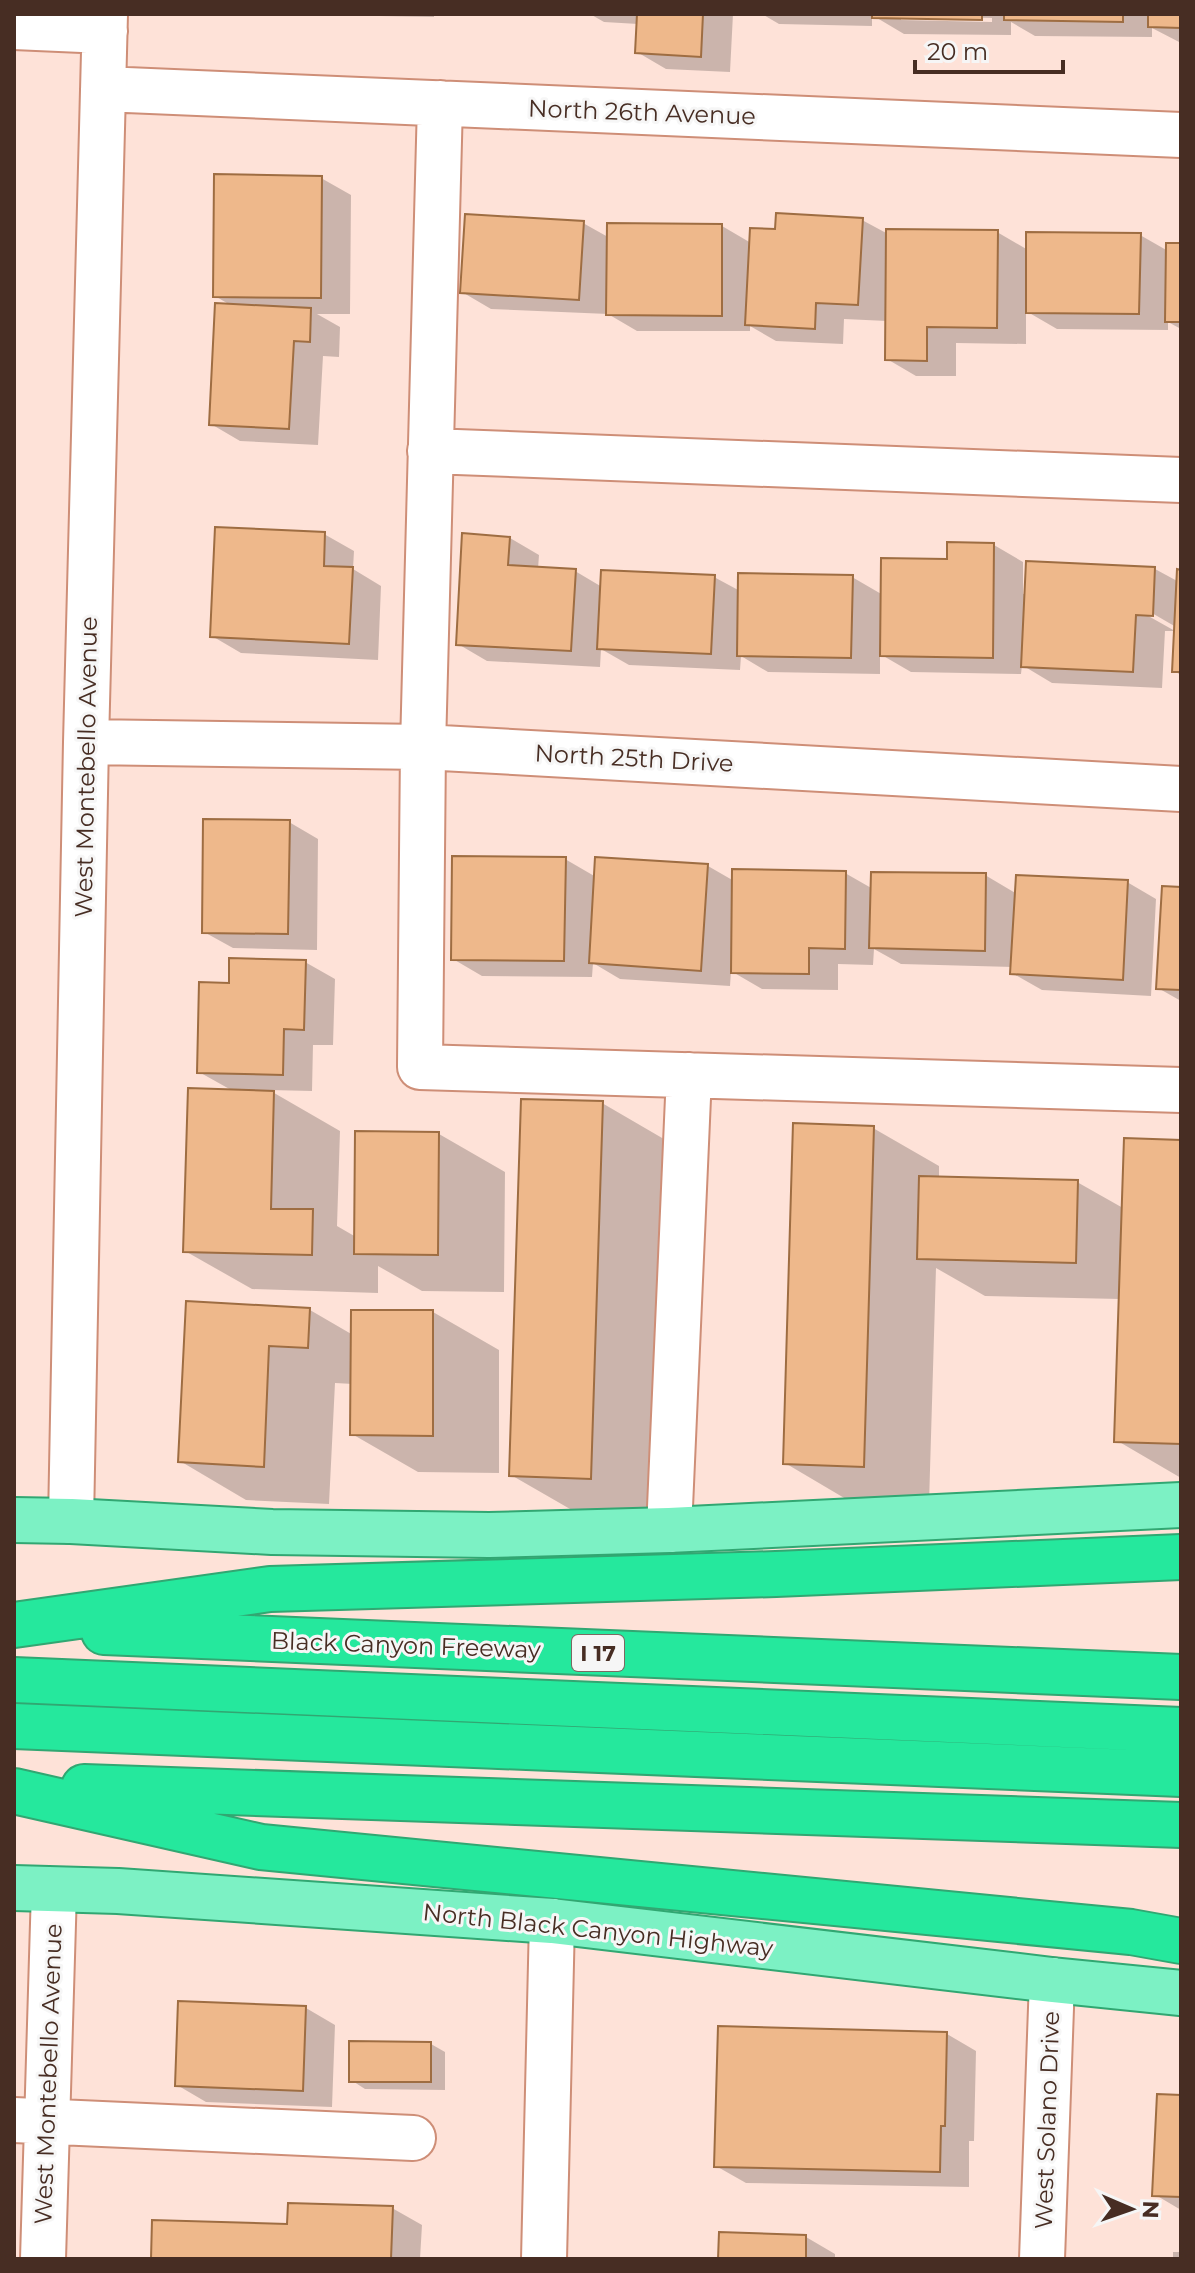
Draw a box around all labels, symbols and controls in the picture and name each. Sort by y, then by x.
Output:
scale bar [915,24,1063,74]
text: 20 m [927,37,988,66]
street label: North 26th Avenue [528,94,756,130]
street label: West Montebello Avenue [69,616,103,918]
street label: North 25th Drive [534,738,734,778]
street label: Black Canyon Freeway [271,1626,541,1664]
road number: I 17 [572,1635,624,1671]
street label: North Black Canyon Highway [421,1897,775,1963]
street label: West Montebello Avenue [28,1923,68,2225]
street label: West Solano Drive [1029,2010,1065,2230]
north arrow [1091,2169,1171,2249]
text: N [1137,2200,1164,2219]

